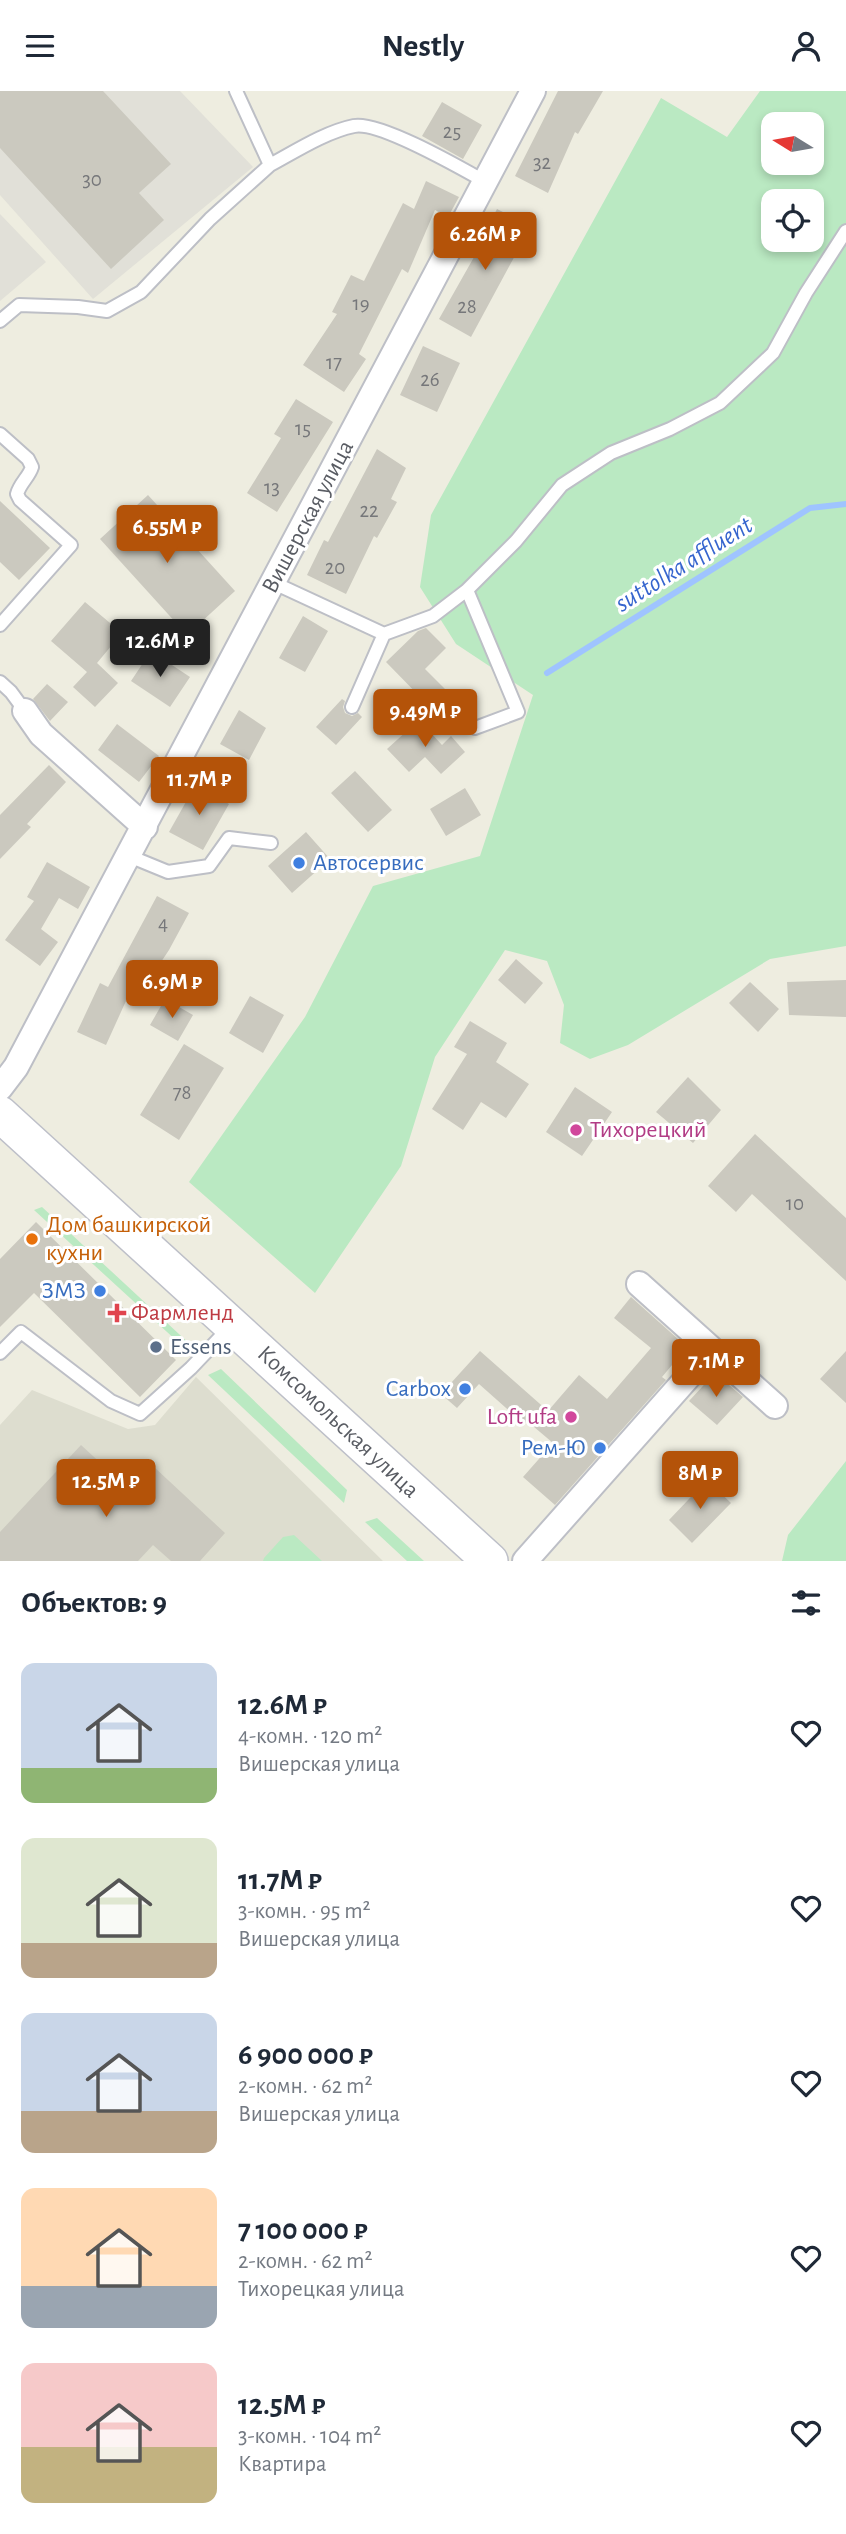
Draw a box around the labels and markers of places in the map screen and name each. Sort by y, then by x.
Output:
pin: 6.26M ₽ [420,213,550,272]
pin: 6.55M ₽ [102,505,232,565]
pin: 12.6M ₽ [95,619,225,679]
pin: 9.49M ₽ [360,689,490,749]
pin: 11.7M ₽ [134,757,264,817]
place label: Автосервис [313,851,424,875]
marker: Автосервис [291,855,307,871]
pin: 6.9M ₽ [115,961,229,1020]
place label: Тихорецкий [590,1118,707,1142]
marker: Тихорецкий [568,1122,584,1138]
place label: Дом башкирской кухни [46,1213,211,1265]
marker: Дом башкирской кухни [24,1231,40,1247]
place label: ЗМЗ [42,1279,86,1303]
marker: ЗМЗ [92,1283,108,1299]
place label: Фармленд [131,1301,234,1325]
marker: Фармленд [109,1305,125,1321]
place label: Essens [170,1335,232,1359]
marker: Essens [148,1339,164,1355]
pin: 7.1M ₽ [659,1339,773,1399]
place label: Carbox [386,1377,452,1401]
marker: Carbox [457,1381,473,1397]
place label: Loft ufa [487,1405,557,1429]
marker: Loft ufa [563,1409,579,1425]
place label: Рем-Ю [521,1436,586,1460]
marker: Рем-Ю [592,1440,608,1456]
pin: 8M ₽ [659,1451,741,1511]
pin: 12.5M ₽ [41,1459,171,1519]

